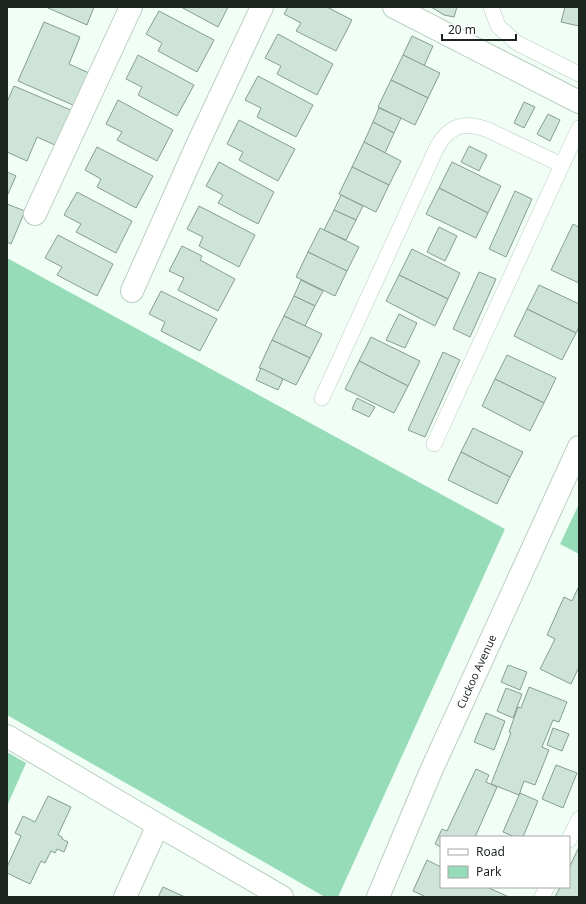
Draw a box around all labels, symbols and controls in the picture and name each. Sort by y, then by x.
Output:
scale bar [442,16,516,42]
text: 20 m [448,21,476,38]
street label: Cuckoo Avenue [453,632,499,711]
legend [440,836,570,888]
text: Road [476,843,505,860]
text: Park [476,863,502,880]

